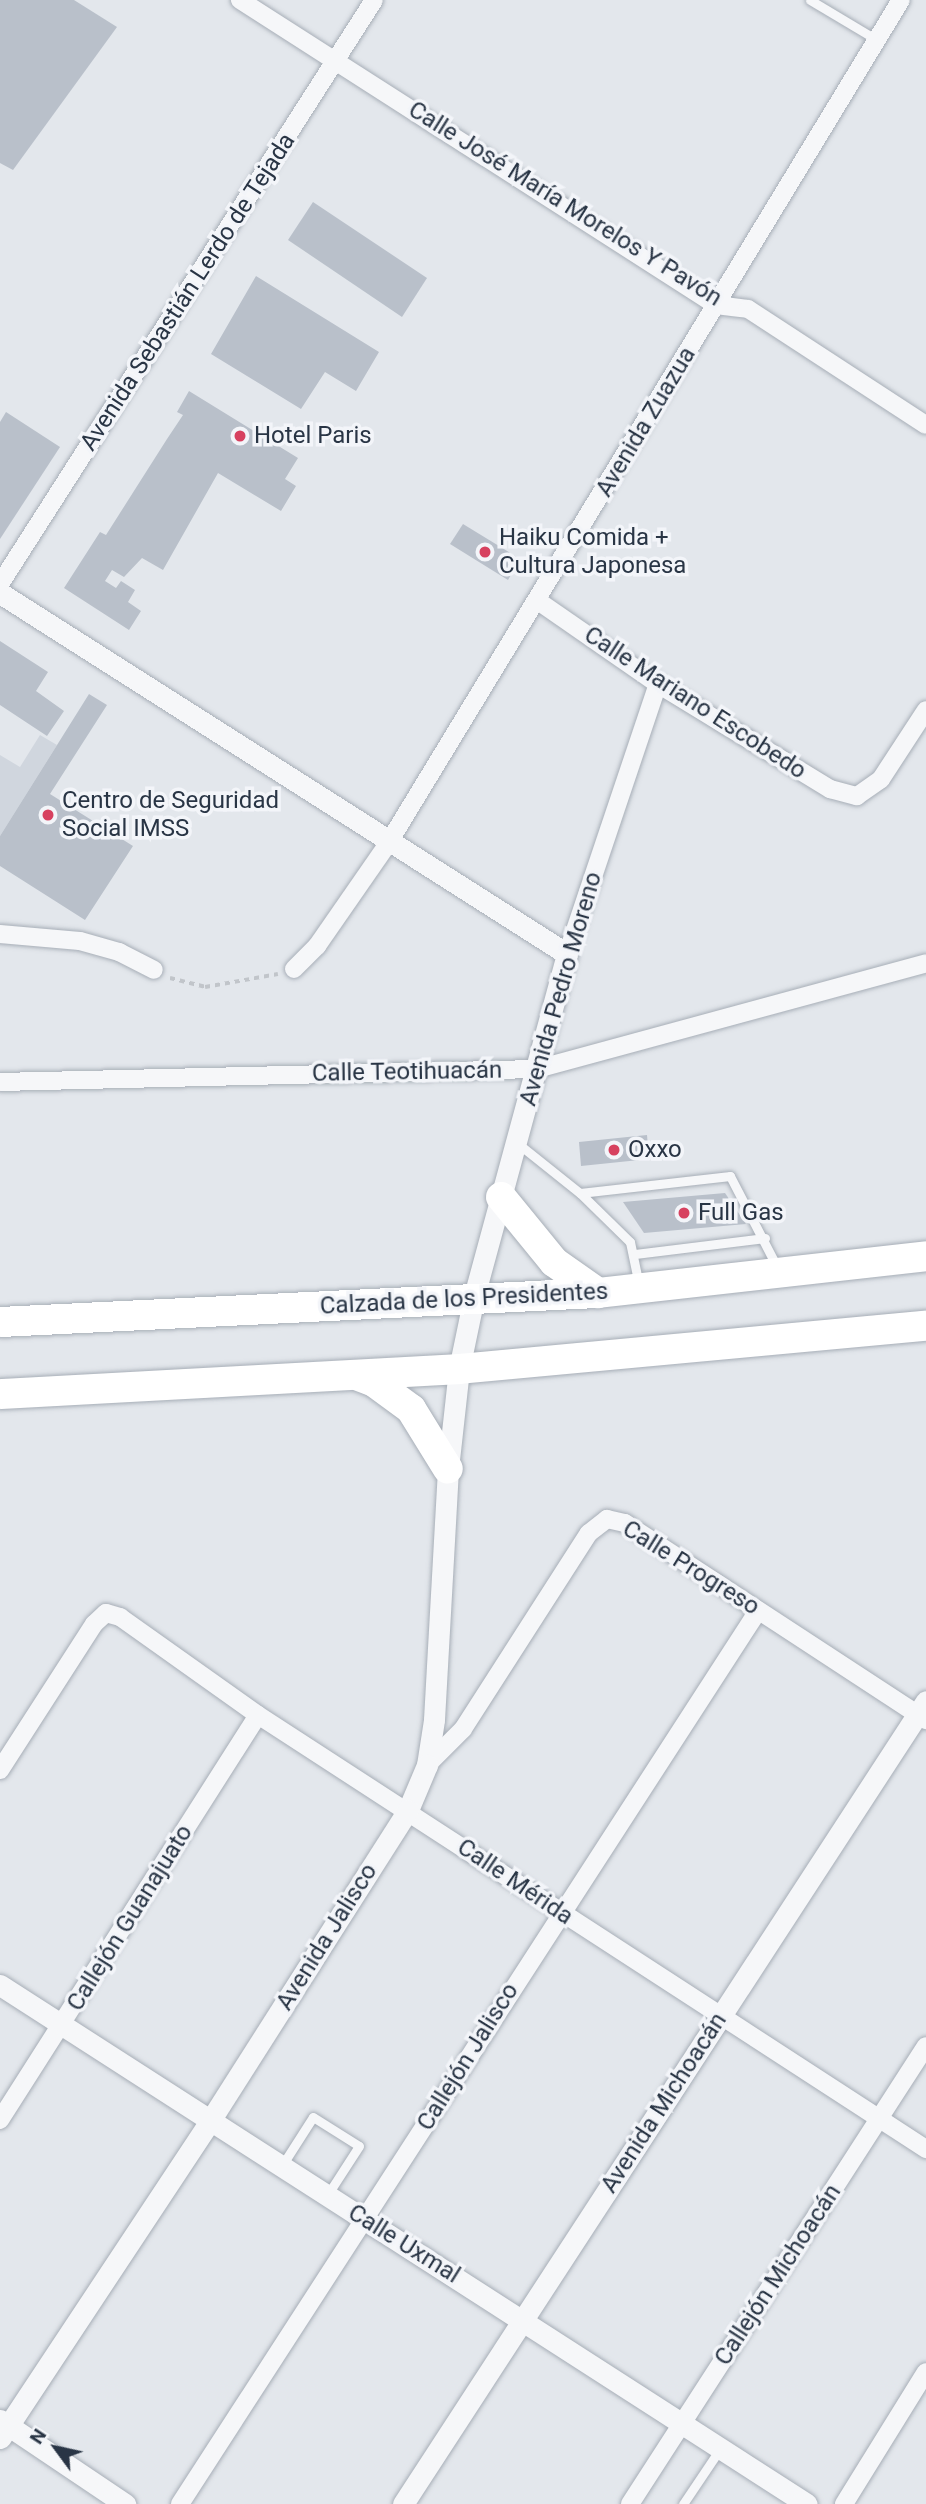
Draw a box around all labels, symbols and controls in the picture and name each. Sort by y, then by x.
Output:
street label: Calle José María Morelos Y Pavón [403,95,727,313]
street label: Avenida Sebastián Lerdo de Tejada [74,128,302,456]
street label: Avenida Zuazua [590,342,702,502]
place label: Hotel Paris [254,422,372,450]
marker: Hotel Paris [232,428,248,444]
place label: Haiku Comida + Cultura Japonesa [499,524,686,580]
marker: Haiku Comida + Cultura Japonesa [477,544,493,560]
street label: Calle Mariano Escobedo [579,620,811,786]
place label: Centro de Seguridad Social IMSS [62,787,279,843]
marker: Centro de Seguridad Social IMSS [40,807,56,823]
street label: Avenida Pedro Moreno [514,869,608,1109]
street label: Calle Teotihuacán [311,1056,503,1088]
place label: Oxxo [628,1136,682,1164]
marker: Oxxo [606,1142,622,1158]
place label: Full Gas [698,1199,784,1227]
marker: Full Gas [676,1205,692,1221]
street label: Calzada de los Presidentes [319,1277,609,1321]
street label: Calle Progreso [617,1514,765,1622]
street label: Callejón Guanajuato [61,1820,199,2016]
street label: Calle Mérida [452,1833,578,1931]
street label: Avenida Jalisco [270,1858,384,2016]
street label: Callejón Jalisco [411,1978,525,2136]
street label: Avenida Michoacán [595,2007,733,2199]
street label: Callejón Michoacán [709,2179,847,2371]
street label: Calle Uxmal [343,2198,465,2290]
north arrow [21,2413,91,2483]
text: N [25,2424,51,2448]

